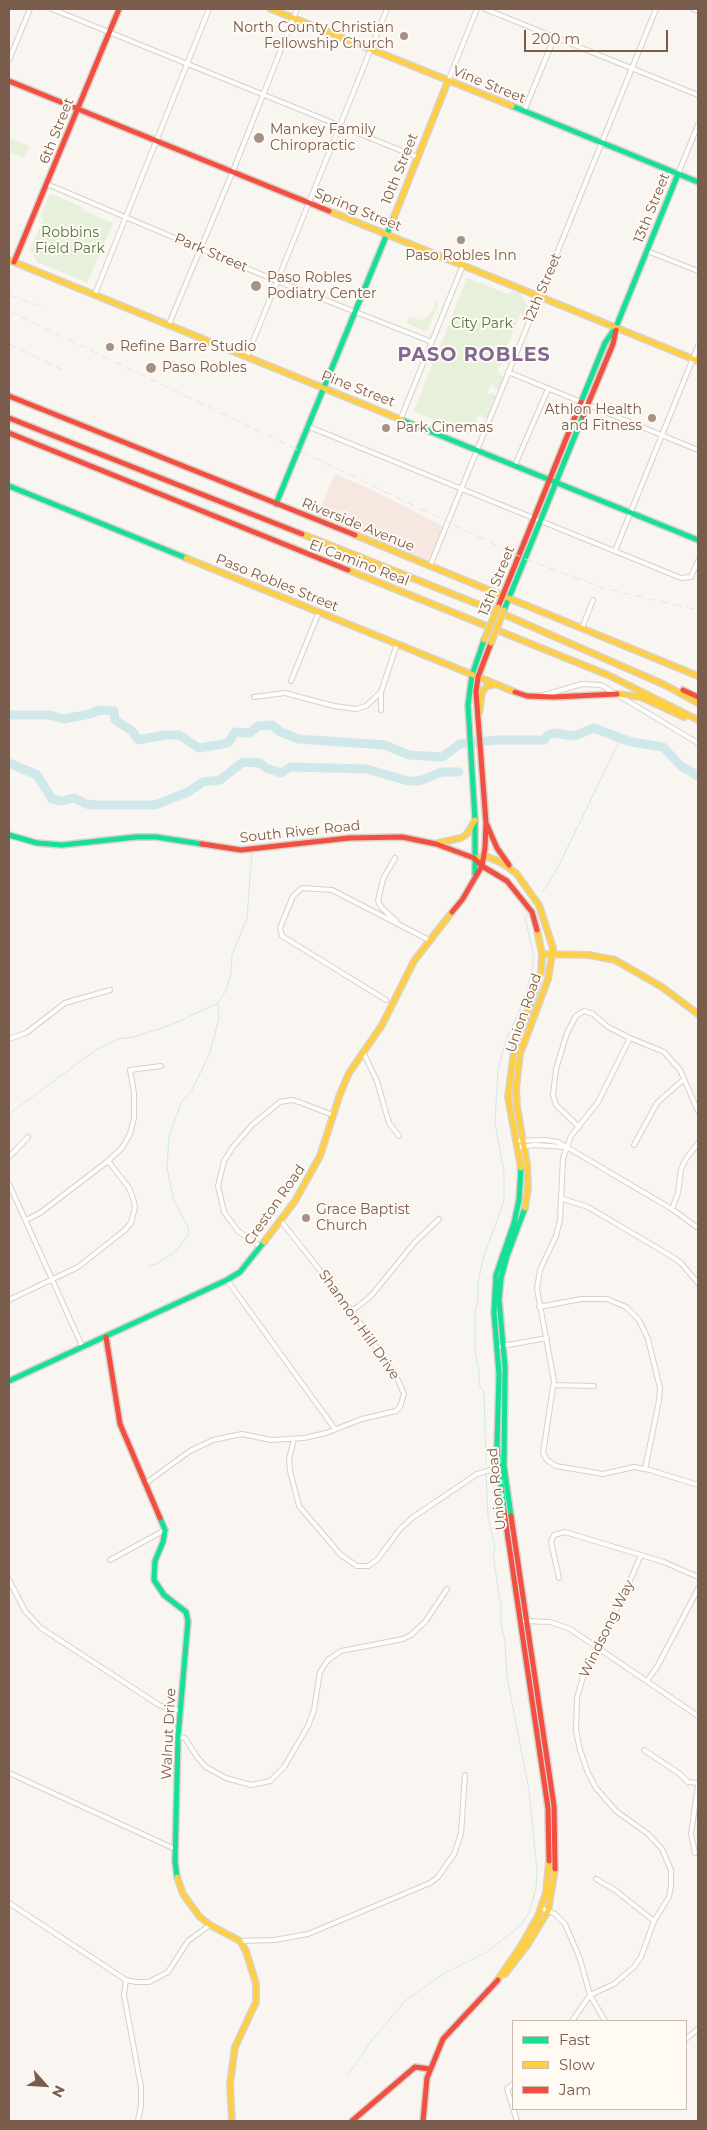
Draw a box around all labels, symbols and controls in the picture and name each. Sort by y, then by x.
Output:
place label: North County Christian Fellowship Church [233,20,394,52]
scale bar [527,20,671,52]
text: 200 m [532,29,580,48]
marker: North County Christian Fellowship Church [398,30,410,42]
street label: Vine Street [450,63,528,107]
street label: 6th Street [36,96,78,166]
place label: Mankey Family Chiropractic [270,122,376,154]
marker: Mankey Family Chiropractic [252,131,266,145]
street label: 10th Street [378,131,422,207]
street label: 13th Street [630,171,674,245]
street label: Spring Street [312,185,404,235]
park label: Robbins Field Park [35,225,105,258]
street label: Park Street [172,230,250,276]
marker: Paso Robles Inn [455,234,467,246]
place label: Paso Robles Inn [405,248,517,264]
street label: 12th Street [521,251,565,325]
place label: Paso Robles Podiatry Center [267,270,377,302]
marker: Paso Robles Podiatry Center [249,279,263,293]
park label: City Park [451,316,513,332]
place label: Refine Barre Studio [120,339,256,355]
marker: Refine Barre Studio [104,341,116,353]
district label: PASO ROBLES [396,344,552,366]
place label: Paso Robles [162,360,247,376]
marker: Paso Robles [144,361,158,375]
street label: Pine Street [319,367,397,411]
place label: Athlon Health and Fitness [545,402,642,434]
marker: Athlon Health and Fitness [646,412,658,424]
place label: Park Cinemas [396,420,493,436]
marker: Park Cinemas [380,422,392,434]
street label: Riverside Avenue [299,495,417,555]
street label: El Camino Real [307,536,411,590]
street label: 13th Street [475,544,519,618]
street label: Paso Robles Street [213,551,341,615]
street label: South River Road [239,817,361,847]
street label: Union Road [503,971,545,1055]
street label: Creston Road [241,1161,309,1249]
place label: Grace Baptist Church [316,1202,410,1234]
marker: Grace Baptist Church [300,1212,312,1224]
street label: Shannon Hill Drive [315,1267,403,1383]
street label: Union Road [484,1447,510,1531]
street label: Windsong Way [576,1577,638,1681]
street label: Walnut Drive [158,1688,180,1780]
legend [512,2020,687,2110]
text: Fast [559,2030,590,2049]
text: Slow [559,2055,595,2074]
north arrow [20,2060,70,2110]
text: Jam [559,2080,591,2099]
text: N [48,2083,69,2101]

